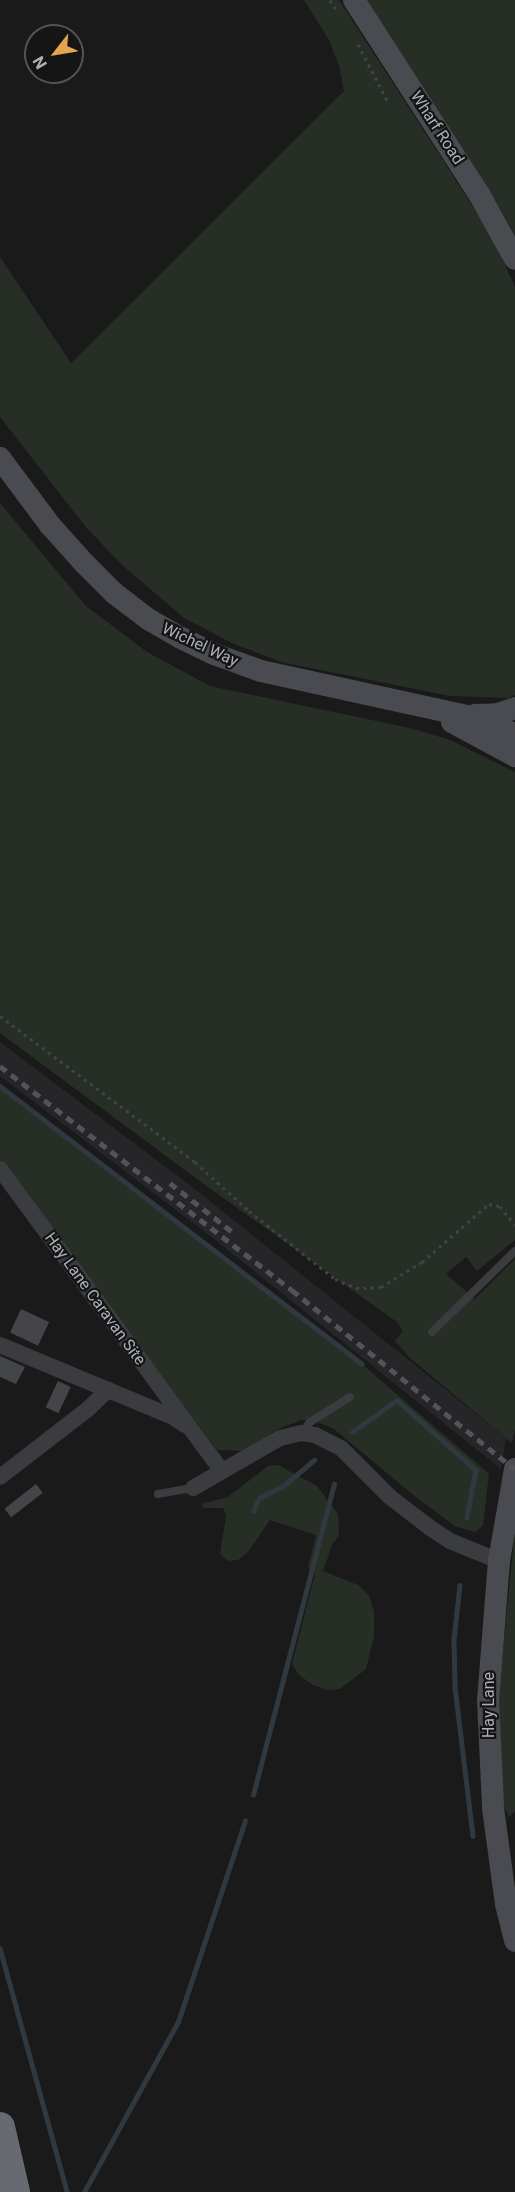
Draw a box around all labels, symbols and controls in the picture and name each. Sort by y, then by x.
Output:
north arrow [24,24,84,84]
text: N [29,53,51,72]
street label: Wharf Road [406,88,468,168]
street label: Wichel Way [159,619,241,671]
street label: Hay Lane Caravan Site [40,1229,150,1369]
street label: Hay Lane [479,1672,499,1738]

